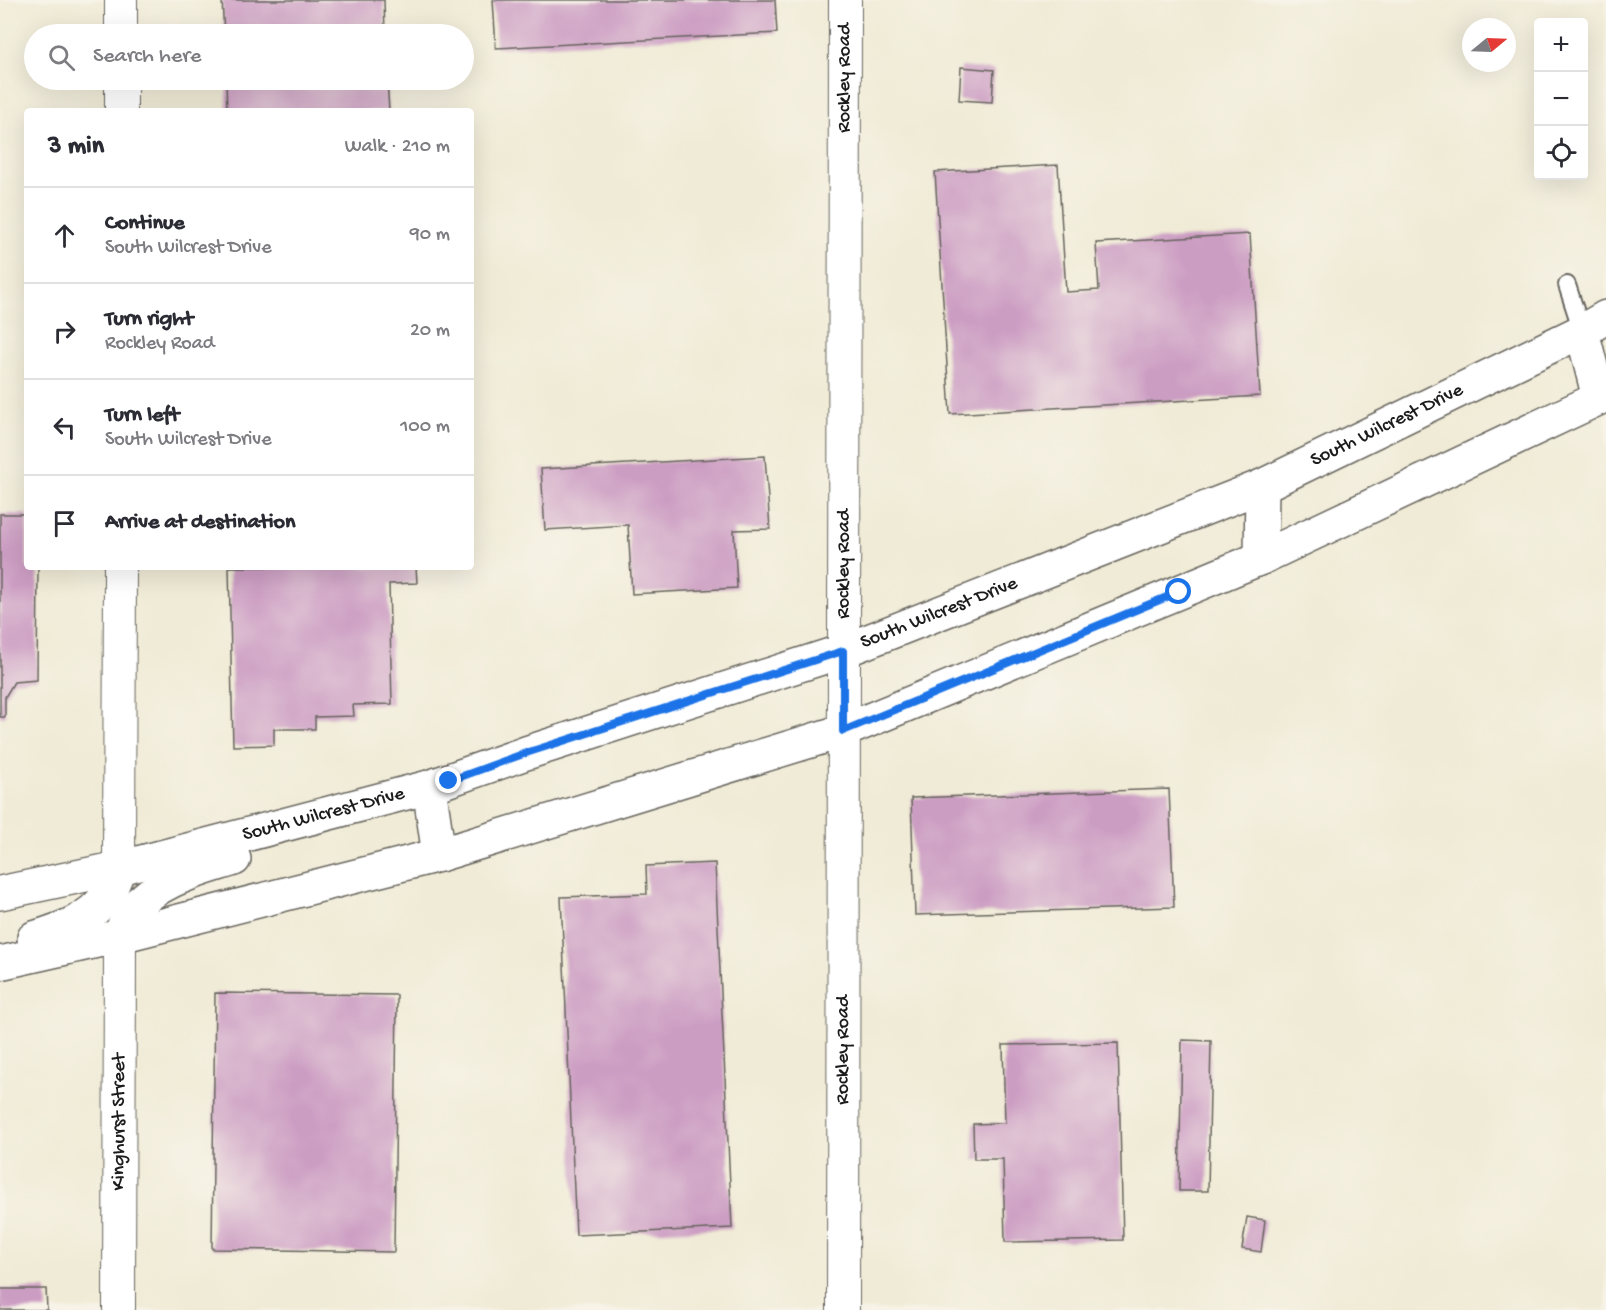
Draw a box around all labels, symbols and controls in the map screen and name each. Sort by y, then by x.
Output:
north arrow [1462,18,1516,72]
map controls [1534,18,1588,180]
button: + [1534,18,1588,72]
street label: Rockley Road [833,21,856,133]
search box [24,24,474,90]
icon: search [45,41,78,74]
text: Search here [93,44,201,70]
button: − [1534,72,1588,126]
button: locate [1534,126,1588,180]
text: 3 min [48,132,104,163]
text: Walk · 210 m [345,136,450,159]
text: Continue [105,211,185,237]
icon: ahead [48,219,81,252]
text: 90 m [410,224,450,247]
text: South Wilcrest Drive [105,237,271,260]
text: Turn right [105,307,193,333]
icon: right [48,315,81,348]
text: 20 m [410,320,450,343]
text: Rockley Road [105,333,215,356]
street label: South Wilcrest Drive [1307,378,1468,472]
text: Turn left [105,403,179,429]
icon: left [48,411,81,444]
text: 100 m [400,416,450,439]
text: South Wilcrest Drive [105,429,271,452]
icon: arrive [48,507,81,540]
street label: Rockley Road [833,507,856,619]
text: Arrive at destination [105,510,295,536]
street label: South Wilcrest Drive [857,572,1021,654]
route start [1165,578,1191,604]
route end [435,767,461,793]
street label: South Wilcrest Drive [240,782,408,847]
street label: Rockley Road [832,993,855,1105]
street label: Kinghurst Street [108,1052,131,1191]

